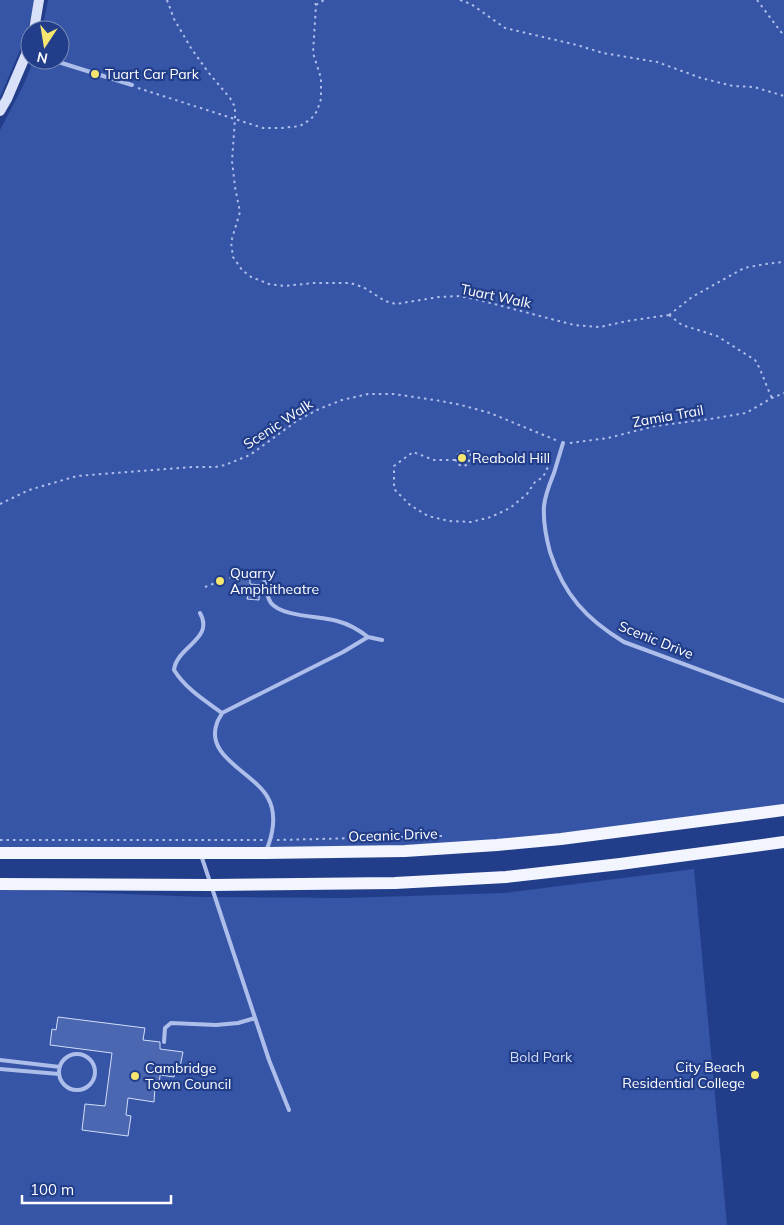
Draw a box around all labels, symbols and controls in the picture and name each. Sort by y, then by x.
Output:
north arrow [20,20,70,70]
text: N [35,48,49,68]
place label: Tuart Car Park [105,65,200,83]
marker: Tuart Car Park [89,68,101,80]
street label: Tuart Walk [459,280,534,312]
street label: Scenic Walk [240,395,317,453]
street label: Zamia Trail [631,401,705,431]
place label: Reabold Hill [472,449,550,467]
marker: Reabold Hill [456,452,468,464]
place label: Quarry Amphitheatre [230,564,319,598]
marker: Quarry Amphitheatre [214,575,226,587]
street label: Scenic Drive [616,617,696,663]
street label: Oceanic Drive [348,824,438,846]
park label: Bold Park [510,1048,573,1066]
place label: City Beach Residential College [622,1058,745,1092]
place label: Cambridge Town Council [145,1059,231,1093]
marker: City Beach Residential College [749,1069,761,1081]
marker: Cambridge Town Council [129,1070,141,1082]
scale bar [22,1172,171,1204]
text: 100 m [30,1180,74,1199]

